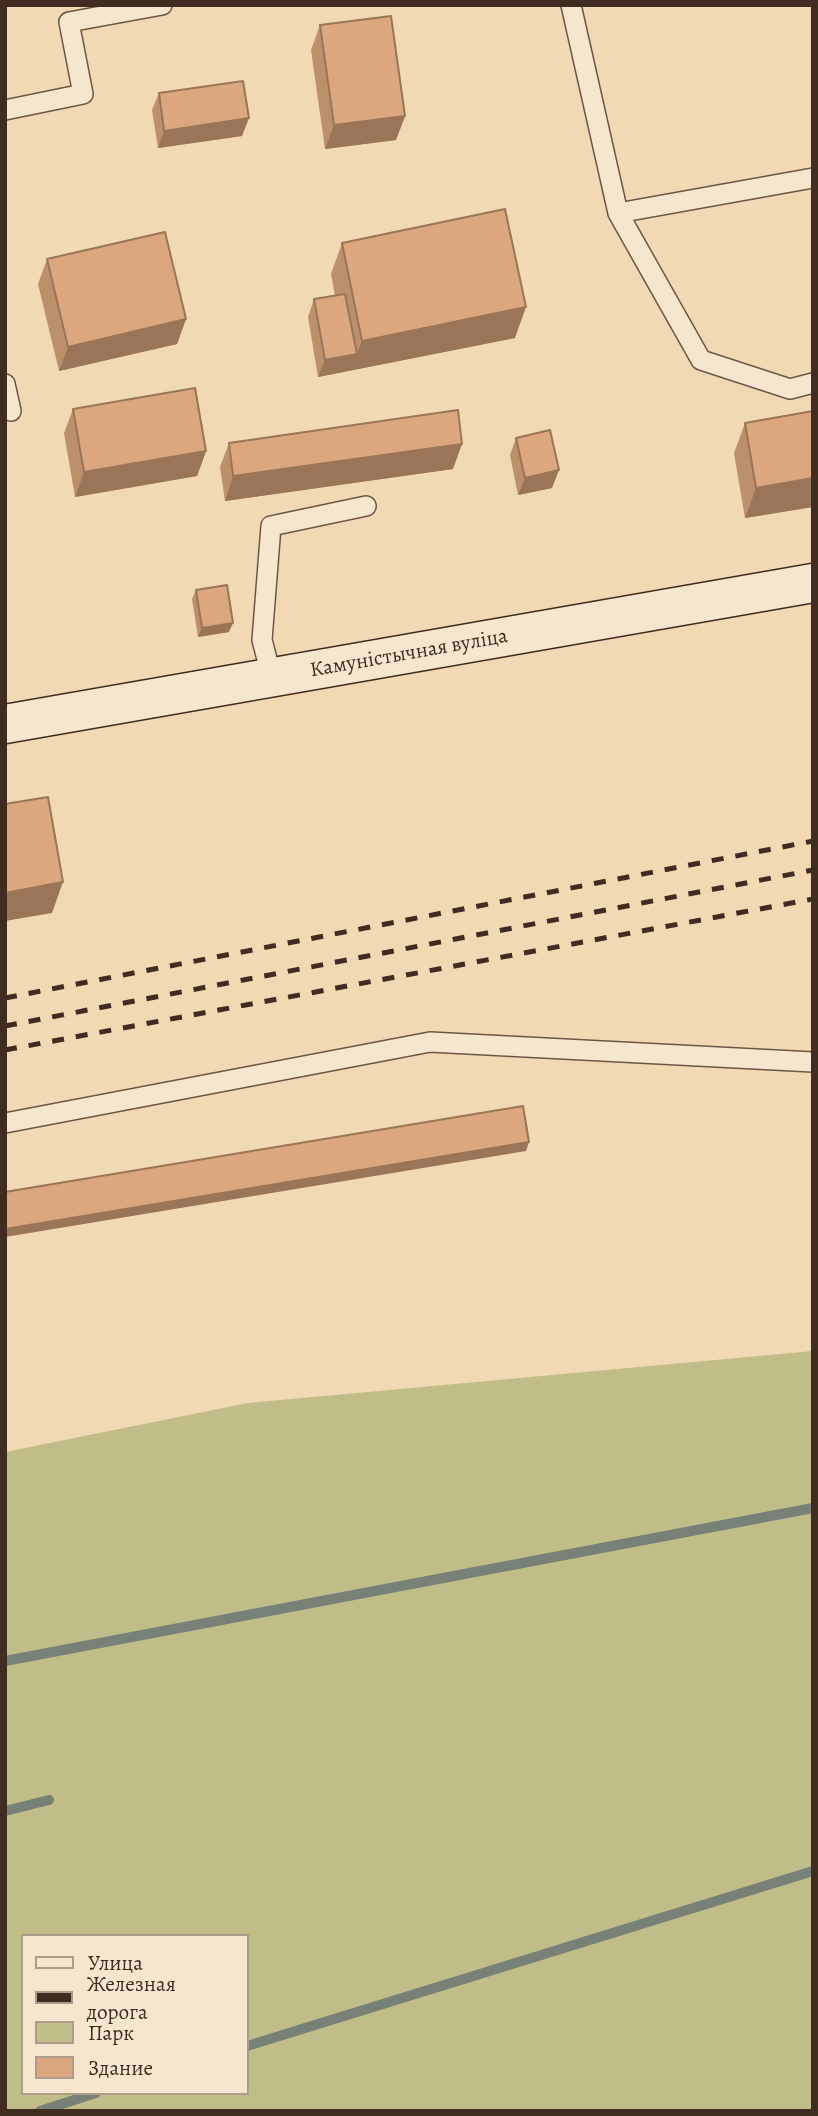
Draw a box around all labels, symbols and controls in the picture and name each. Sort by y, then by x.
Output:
street label: Камуністычная вуліца [308,624,510,684]
legend [21,1934,248,2095]
text: Улица [88,1949,143,1977]
text: Железная дорога [87,1970,176,2026]
text: Парк [88,2019,134,2047]
text: Здание [88,2054,153,2082]

